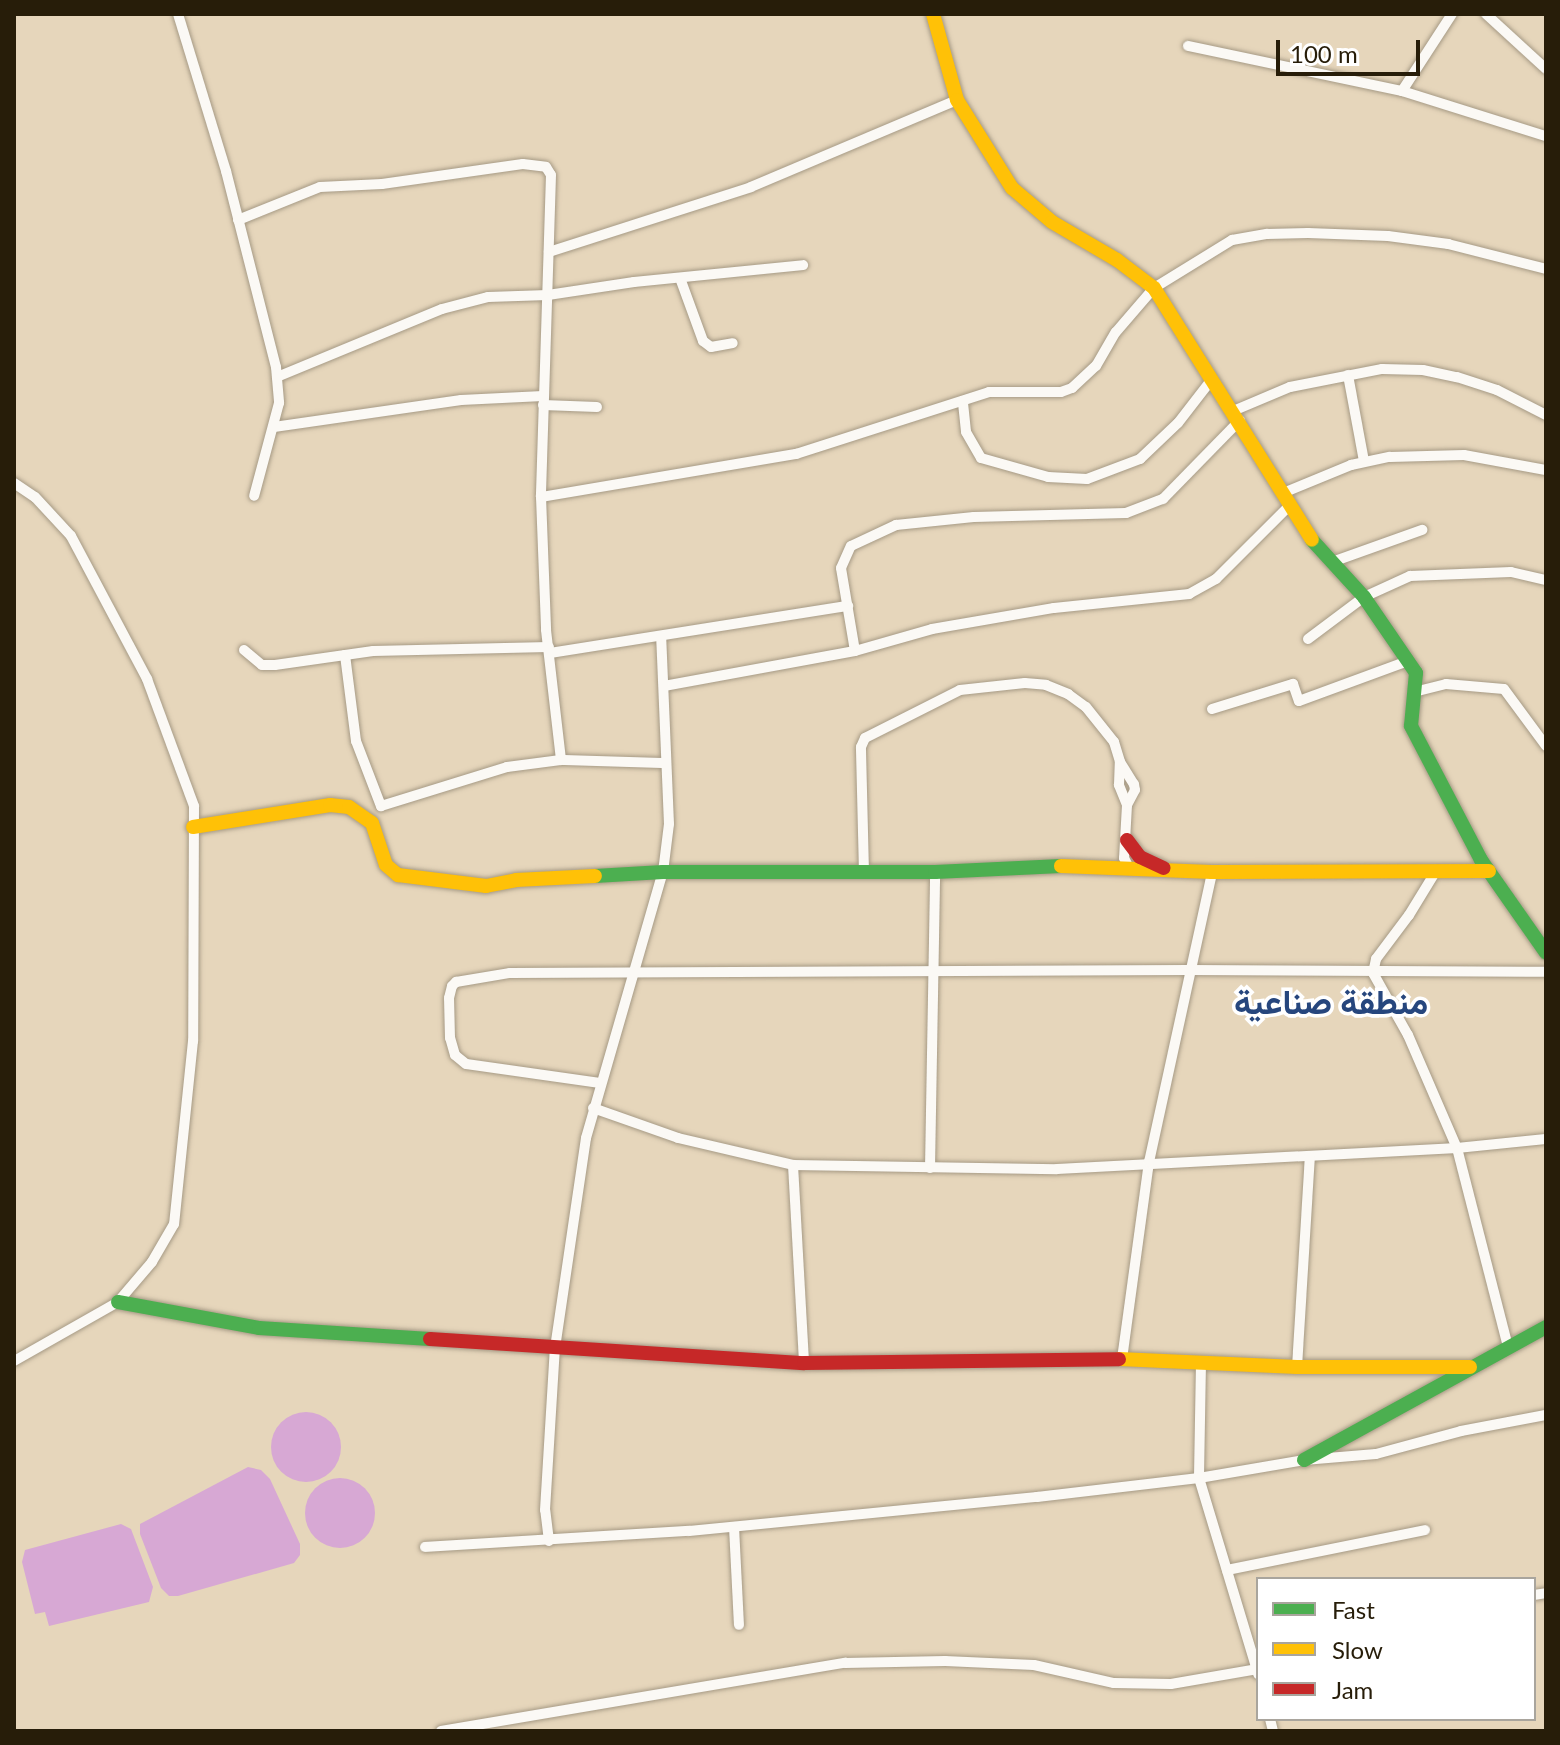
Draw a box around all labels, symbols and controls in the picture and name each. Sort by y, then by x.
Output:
scale bar [1280,24,1424,74]
text: 100 m [1290,39,1358,68]
district label: منطقة صناعية [1234,981,1428,1021]
legend [1256,1577,1536,1721]
text: Fast [1332,1595,1375,1624]
text: Slow [1332,1635,1383,1664]
text: Jam [1332,1675,1373,1704]

